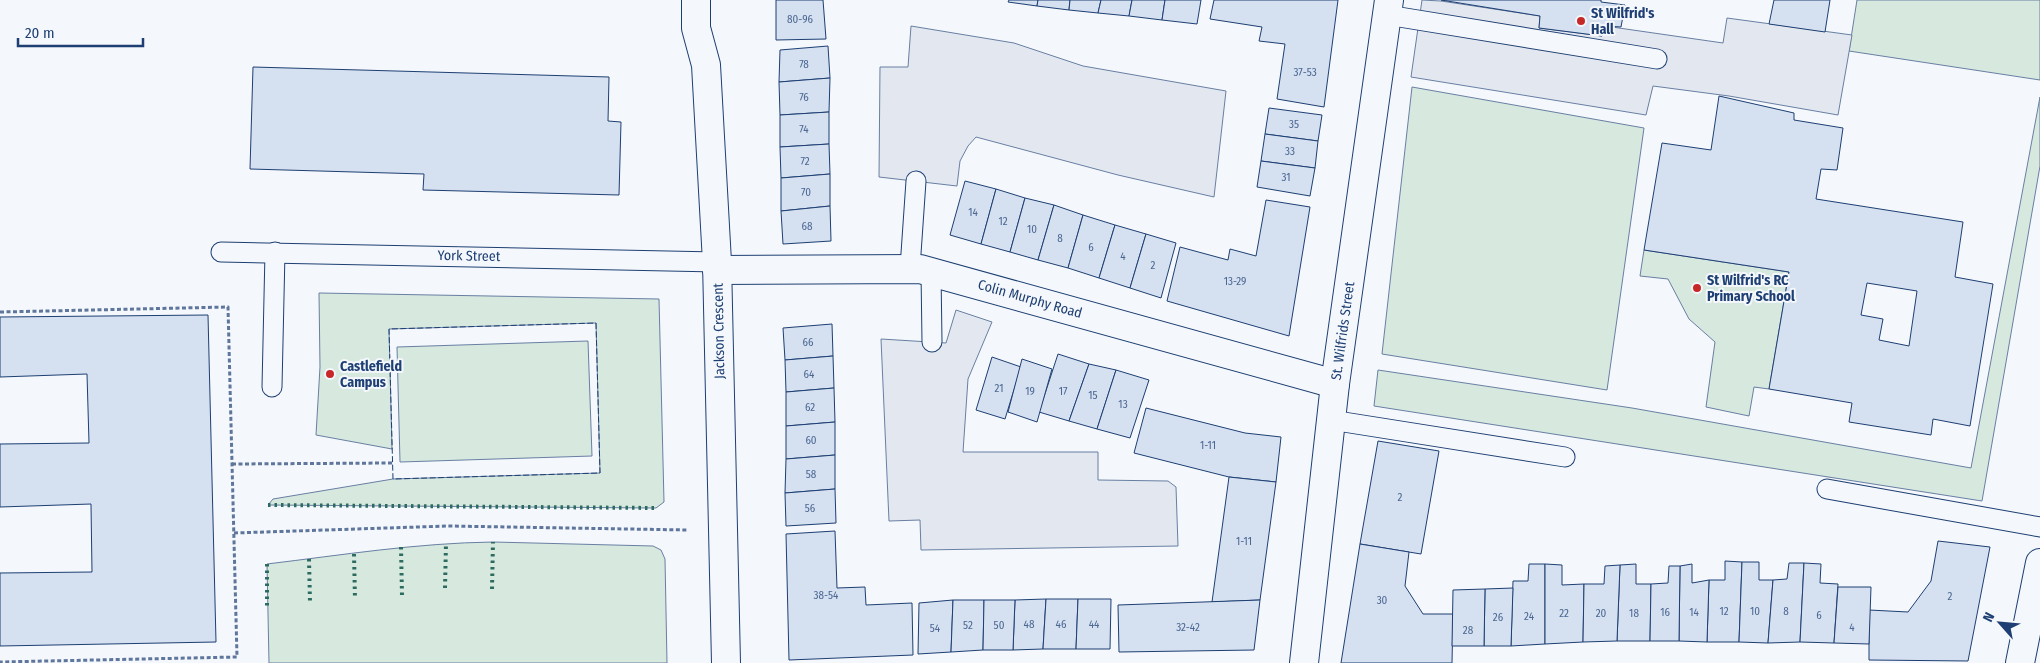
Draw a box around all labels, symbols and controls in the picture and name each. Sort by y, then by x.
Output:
place label: St Wilfrid's Hall [1591,5,1654,38]
house number: 80-96 [787,13,814,26]
scale bar [18,15,142,47]
marker: St Wilfrid's Hall [1575,15,1587,27]
text: 20 m [25,24,55,42]
house number: 78 [799,58,809,71]
house number: 37-53 [1293,66,1317,79]
house number: 76 [799,91,809,104]
house number: 35 [1289,118,1299,131]
house number: 74 [799,123,809,136]
house number: 33 [1285,145,1295,158]
house number: 72 [800,155,810,168]
house number: 31 [1282,171,1291,184]
house number: 70 [801,186,811,199]
house number: 14 [968,206,978,219]
house number: 12 [998,215,1008,228]
house number: 68 [802,220,813,233]
house number: 10 [1027,223,1037,236]
house number: 8 [1057,232,1063,245]
house number: 6 [1088,241,1094,254]
street label: York Street [438,247,501,265]
house number: 4 [1120,250,1126,263]
house number: 2 [1151,259,1156,272]
place label: St Wilfrid's RC Primary School [1707,272,1795,305]
house number: 13-29 [1224,275,1246,288]
street label: Colin Murphy Road [976,276,1084,322]
street label: St. Wilfrids Street [1328,280,1358,381]
street label: Jackson Crescent [710,282,728,379]
marker: St Wilfrid's RC Primary School [1691,282,1703,294]
house number: 66 [803,336,814,349]
place label: Castlefield Campus [340,358,402,391]
marker: Castlefield Campus [324,368,336,380]
house number: 64 [804,368,815,381]
house number: 21 [995,382,1003,395]
house number: 19 [1025,385,1035,398]
house number: 17 [1059,385,1068,398]
house number: 15 [1088,389,1098,402]
house number: 13 [1118,398,1128,411]
house number: 62 [805,401,815,414]
house number: 60 [805,434,817,447]
house number: 1-11 [1200,439,1216,452]
house number: 58 [806,468,817,481]
house number: 2 [1398,491,1403,504]
house number: 56 [805,502,816,515]
house number: 1-11 [1236,535,1252,548]
house number: 38-54 [814,589,839,602]
house number: 2 [1948,590,1953,603]
house number: 30 [1377,594,1388,607]
north arrow [1975,598,2025,648]
house number: 12 [1719,605,1729,618]
house number: 10 [1750,605,1760,618]
house number: 8 [1783,605,1789,618]
house number: 16 [1660,606,1670,619]
house number: 14 [1689,606,1699,619]
house number: 22 [1559,607,1569,620]
house number: 20 [1596,607,1607,620]
house number: 18 [1629,607,1639,620]
house number: 6 [1816,609,1822,622]
house number: 24 [1524,610,1535,623]
text: N [1979,610,1998,625]
house number: 26 [1493,611,1504,624]
house number: 48 [1024,618,1035,631]
house number: 46 [1056,618,1067,631]
house number: 44 [1089,618,1100,631]
house number: 52 [963,619,973,632]
house number: 50 [994,619,1005,632]
house number: 32-42 [1176,621,1200,634]
house number: 4 [1849,621,1855,634]
house number: 54 [930,622,941,635]
house number: 28 [1463,624,1474,637]

